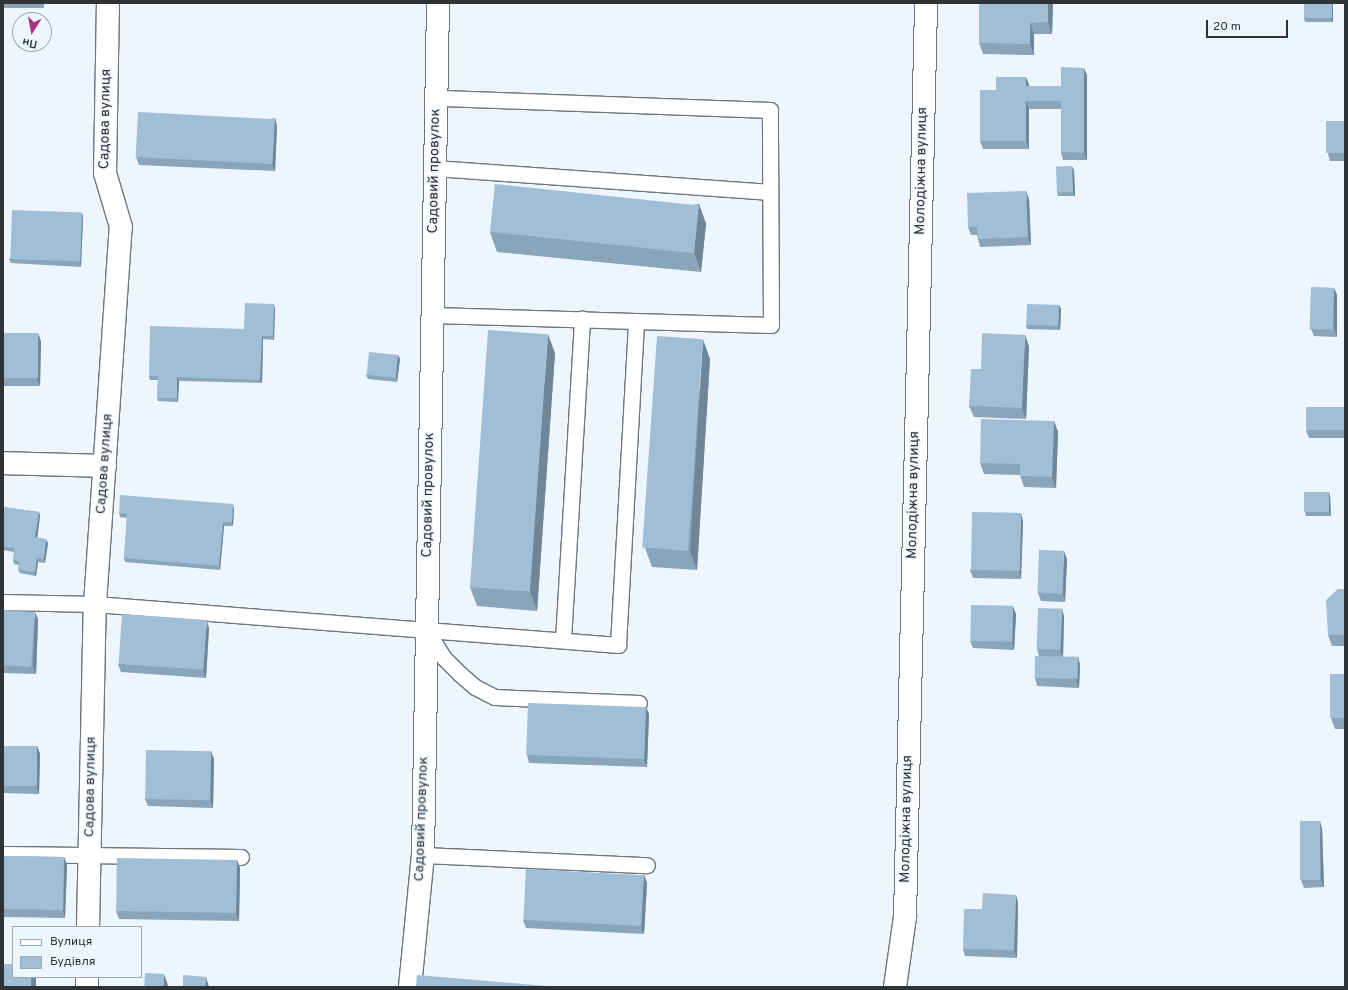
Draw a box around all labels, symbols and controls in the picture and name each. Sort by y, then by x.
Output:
north arrow [12,12,52,52]
scale bar [1208,12,1290,38]
text: 20 m [1213,19,1241,35]
text: Пн [21,35,39,51]
street label: Садова вулиця [97,69,115,169]
street label: Молодіжна вулиця [912,107,932,235]
street label: Садовий провулок [426,108,444,234]
street label: Садова вулиця [93,413,117,515]
street label: Молодіжна вулиця [904,431,924,559]
street label: Садовий провулок [420,432,438,558]
street label: Садова вулиця [82,737,100,837]
street label: Молодіжна вулиця [897,755,917,883]
street label: Садовий провулок [411,756,433,882]
legend [12,926,142,978]
text: Вулиця [50,934,92,950]
text: Будівля [50,954,96,970]

